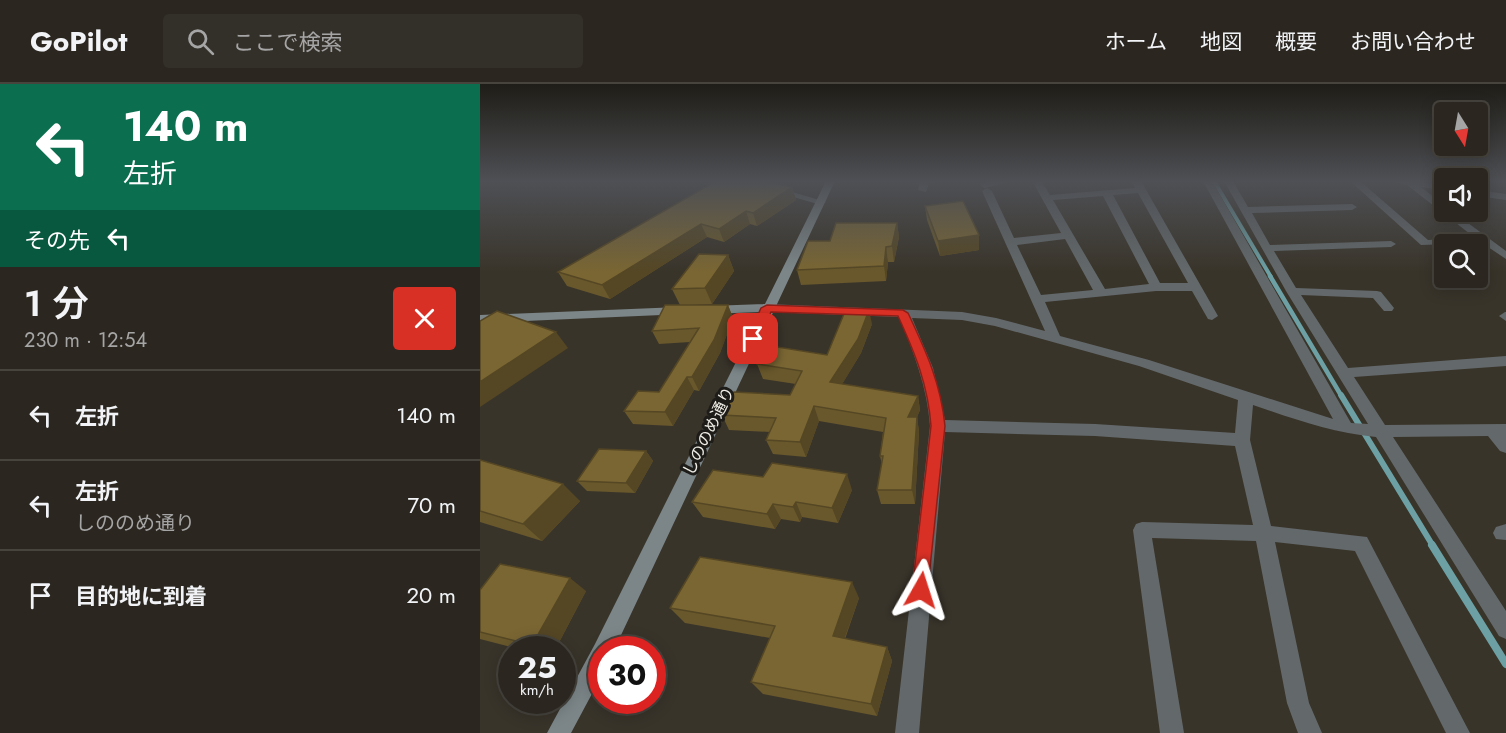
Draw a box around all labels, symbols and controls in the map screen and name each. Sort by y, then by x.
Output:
search box [163,14,583,68]
text: GoPilot [30,21,127,62]
icon: search [184,25,217,58]
text: ここで検索 [232,26,342,58]
text: ホーム [1105,27,1167,57]
text: 地図 [1200,27,1242,57]
text: 概要 [1275,27,1317,57]
text: お問い合わせ [1350,27,1476,57]
text: 140 m [123,96,249,157]
north arrow [1434,102,1488,156]
map controls [1434,102,1488,288]
icon: left [24,108,102,186]
text: 左折 [123,154,177,193]
button: sound [1434,168,1488,222]
icon: left [102,222,135,255]
text: その先 [24,224,90,256]
button: search [1434,234,1488,288]
text: 1 分 [24,277,88,329]
button: close [393,287,456,350]
pin [727,313,778,364]
icon: arrive [736,322,769,355]
text: 230 m · 12:54 [24,326,147,355]
street label: しののめ通り [677,383,740,479]
icon: left [24,399,57,432]
text: 140 m [396,399,456,431]
text: 左折 [75,400,119,432]
text: 左折 [75,475,119,507]
icon: left [24,489,57,522]
text: 70 m [407,489,456,521]
text: しののめ通り [75,509,195,538]
position arrow [889,558,953,622]
icon: arrive [24,579,57,612]
text: 20 m [407,579,456,611]
text: 目的地に到着 [75,580,207,612]
speed limit sign: 30 [588,636,666,714]
text: 25 [517,646,557,689]
text: km/h [520,679,554,701]

